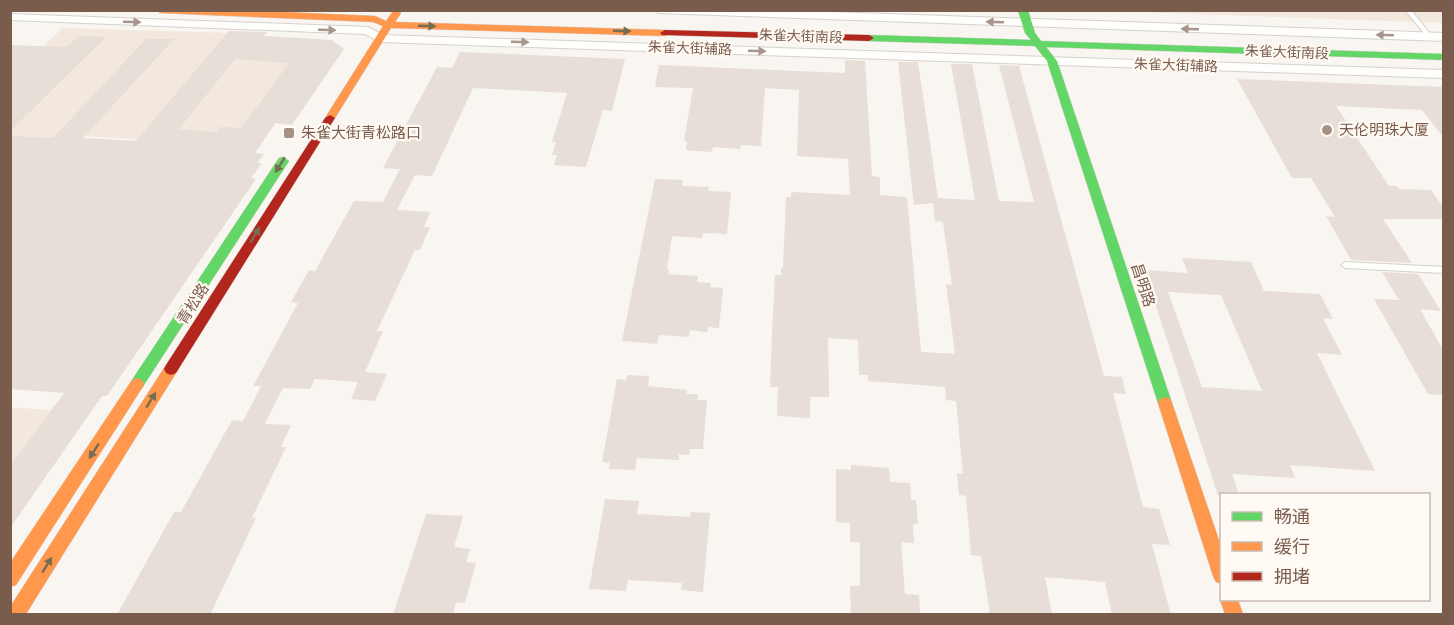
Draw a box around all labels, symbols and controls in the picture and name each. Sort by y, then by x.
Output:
one-way arrow [122,17,141,26]
one-way arrow [986,18,1005,27]
one-way arrow [418,21,437,31]
one-way arrow [1181,24,1200,33]
one-way arrow [317,25,336,34]
one-way arrow [612,27,631,36]
street label: 朱雀大街南段 [759,27,843,45]
one-way arrow [1376,30,1395,40]
one-way arrow [511,38,530,47]
street label: 朱雀大街辅路 [648,39,732,57]
street label: 朱雀大街南段 [1245,43,1329,61]
one-way arrow [747,46,766,55]
street label: 朱雀大街辅路 [1134,56,1218,74]
place label: 天伦明珠大厦 [1339,121,1429,138]
marker: 天伦明珠大厦 [1320,123,1334,137]
place label: 朱雀大街青松路口 [301,124,421,141]
marker: 朱雀大街青松路口 [282,126,296,140]
one-way arrow [275,157,286,173]
one-way arrow [250,227,261,243]
street label: 昌明路 [1128,261,1159,309]
street label: 青松路 [173,280,212,327]
one-way arrow [146,392,157,408]
one-way arrow [88,443,99,460]
legend [1220,493,1430,601]
text: 畅通 [1274,507,1310,527]
text: 缓行 [1274,537,1310,557]
one-way arrow [42,557,53,573]
text: 拥堵 [1274,567,1310,587]

